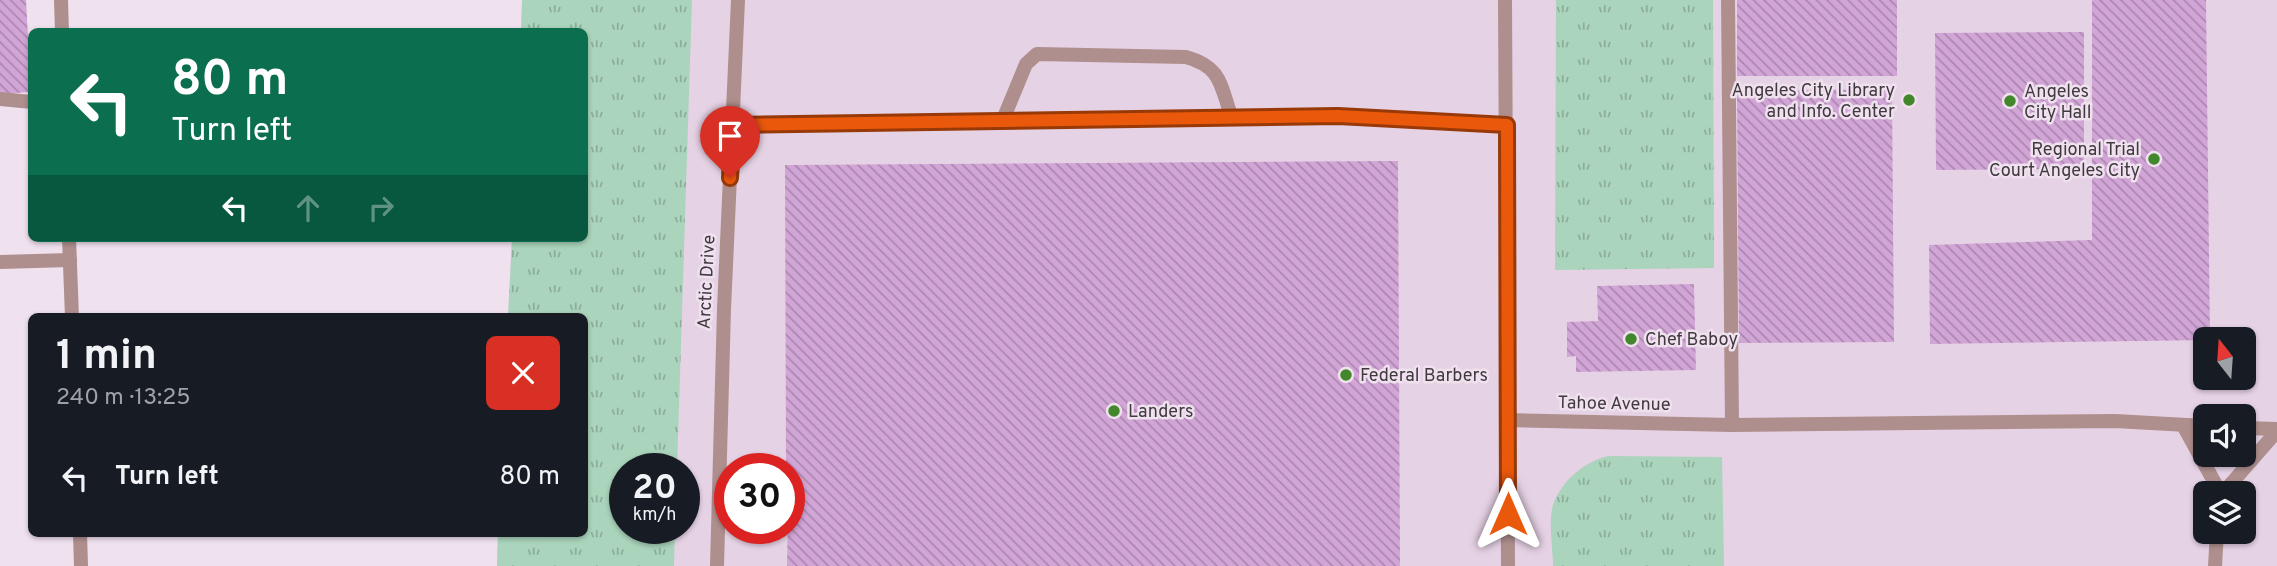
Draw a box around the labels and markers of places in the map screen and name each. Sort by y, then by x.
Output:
place label: Angeles City Library and Info. Center [1732,80,1895,124]
place label: Angeles City Hall [2024,81,2091,125]
marker: Angeles City Library and Info. Center [1901,92,1917,108]
marker: Angeles City Hall [2002,93,2018,109]
pin [700,106,760,178]
place label: Regional Trial Court Angeles City [1989,139,2140,183]
marker: Regional Trial Court Angeles City [2146,151,2162,167]
place label: Chef Baboy [1645,329,1738,352]
marker: Chef Baboy [1623,331,1639,347]
place label: Federal Barbers [1360,365,1488,388]
marker: Federal Barbers [1338,367,1354,383]
place label: Landers [1128,401,1193,424]
marker: Landers [1106,403,1122,419]

